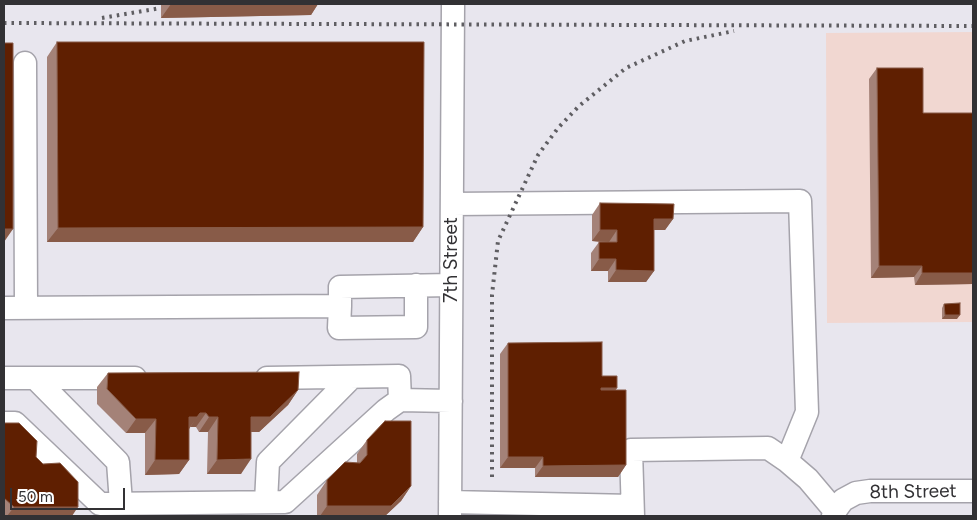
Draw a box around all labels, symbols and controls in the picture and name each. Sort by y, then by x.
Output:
street label: 7th Street [440,217,462,303]
scale bar [12,478,128,510]
street label: 8th Street [869,480,957,504]
text: 50 m [18,488,53,506]

